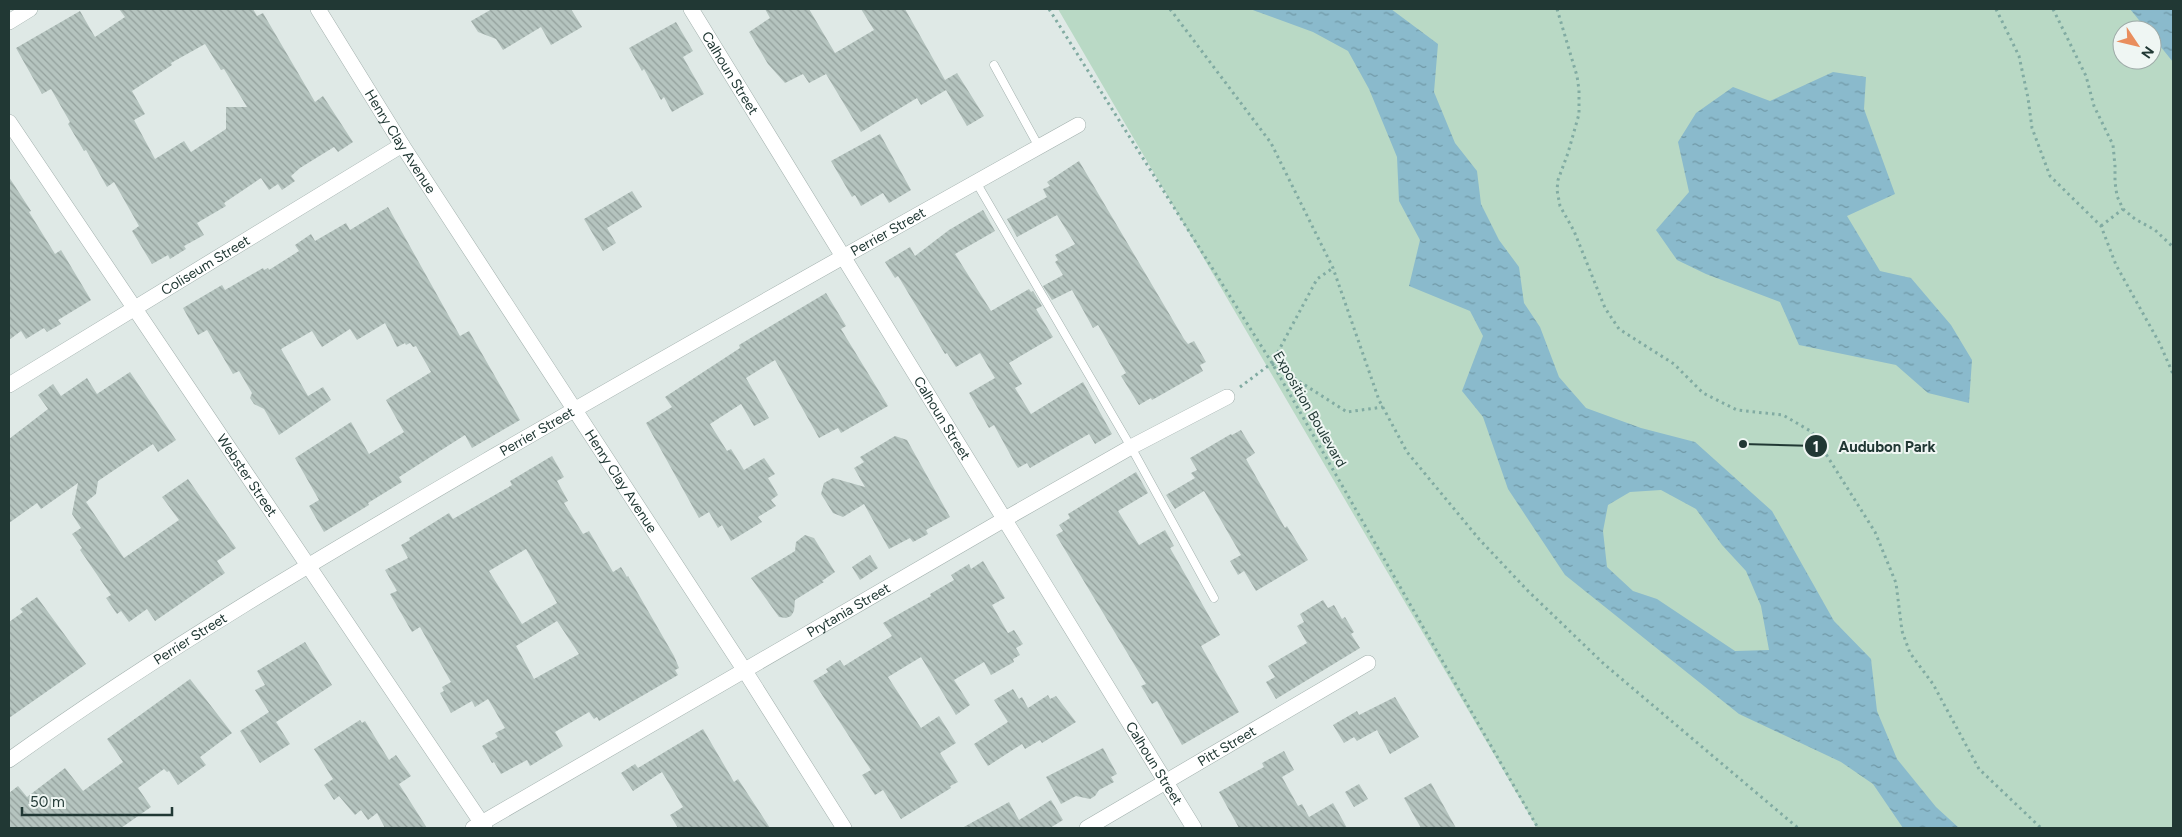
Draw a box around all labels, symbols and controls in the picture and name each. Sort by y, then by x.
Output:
north arrow [2112,20,2162,70]
street label: Calhoun Street [698,28,762,118]
text: N [2137,43,2157,61]
street label: Henry Clay Avenue [361,86,440,197]
street label: Perrier Street [848,204,929,260]
street label: Coliseum Street [158,232,253,299]
street label: Exposition Boulevard [1269,348,1350,470]
street label: Calhoun Street [910,374,974,463]
street label: Perrier Street [497,404,577,460]
street label: Henry Clay Avenue [581,426,661,537]
street label: Webster Street [213,431,281,520]
callout: Audubon Park [1803,431,1945,461]
text: 1 [1813,438,1819,456]
text: Audubon Park [1838,438,1936,456]
street label: Prytania Street [804,580,893,641]
street label: Perrier Street [150,610,230,669]
street label: Calhoun Street [1122,719,1186,808]
street label: Pitt Street [1195,723,1259,770]
scale bar [22,784,172,816]
text: 50 m [30,793,65,811]

